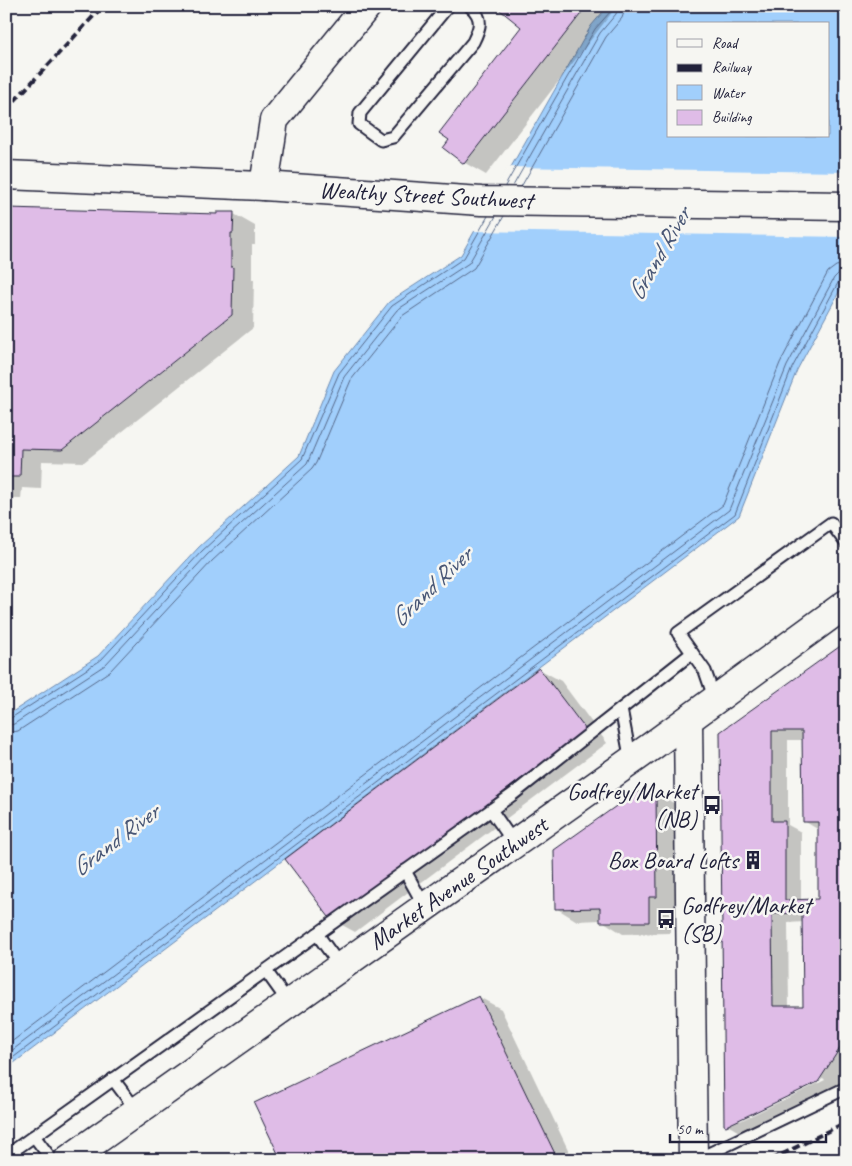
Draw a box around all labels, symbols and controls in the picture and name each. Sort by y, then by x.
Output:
legend [667,22,830,138]
text: Road [712,34,739,53]
text: Railway [712,58,753,77]
text: Water [712,84,746,103]
text: Building [712,108,752,127]
street label: Wealthy Street Southwest [319,174,537,216]
water label: Grand River [620,199,700,306]
water label: Grand River [383,537,482,634]
place label: Godfrey/Market (NB) [567,776,700,834]
water label: Grand River [65,794,168,883]
bus stop icon: Godfrey/Market (NB) [701,794,723,816]
street label: Market Avenue Southwest [363,809,555,956]
place label: Box Board Lofts [608,845,741,875]
building icon: Box Board Lofts [742,849,764,871]
place label: Godfrey/Market (SB) [681,890,814,948]
bus stop icon: Godfrey/Market (SB) [655,908,677,930]
scale bar [670,1111,826,1143]
text: 50 m [677,1120,704,1139]

